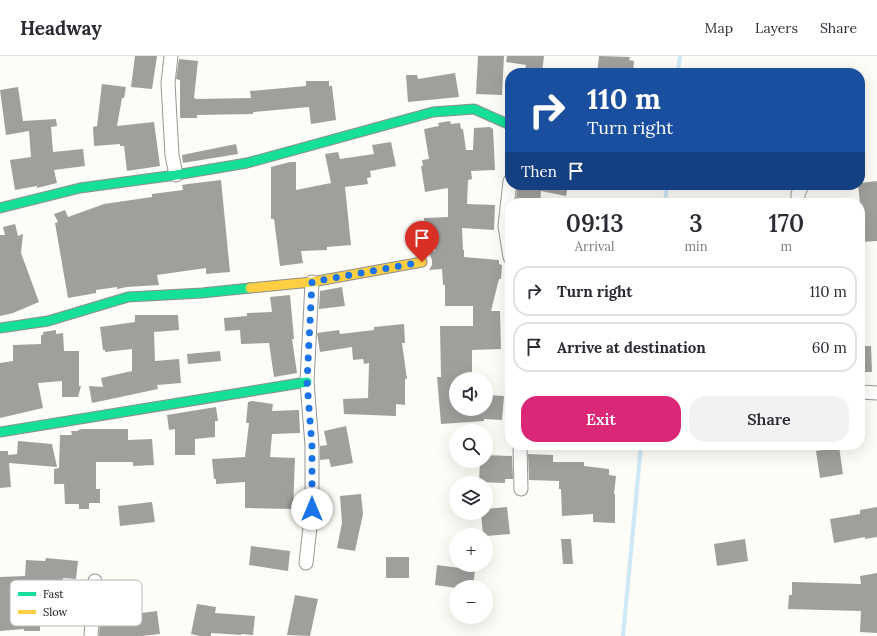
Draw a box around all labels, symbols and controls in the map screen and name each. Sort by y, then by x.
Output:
text: Headway [20,16,102,40]
text: Map [705,19,733,37]
text: Layers [755,19,798,37]
text: Share [820,19,857,37]
text: 110 m [587,81,661,117]
icon: right [521,84,573,136]
text: Turn right [587,116,673,139]
icon: arrive [565,160,587,182]
text: Then [521,162,557,181]
text: 09:13 [566,208,624,239]
text: 3 [689,208,703,239]
text: 170 [768,208,804,239]
pin [405,221,439,262]
icon: arrive [411,227,433,249]
text: Arrival [575,238,615,255]
text: min [684,238,708,255]
text: m [781,238,792,255]
icon: right [523,280,545,302]
text: Turn right [557,282,633,301]
text: 110 m [809,282,847,301]
icon: arrive [523,336,545,358]
text: Arrive at destination [557,338,706,357]
text: 60 m [812,338,847,357]
map controls [449,372,493,624]
button: sound [449,372,493,416]
button: Exit [521,396,681,442]
button: Share [689,396,849,442]
button: search [449,424,493,468]
button: layers [449,476,493,520]
position arrow [291,488,333,530]
button: + [449,528,493,572]
legend [10,580,142,626]
button: − [449,580,493,624]
text: Fast [43,587,64,601]
text: Slow [43,605,68,619]

